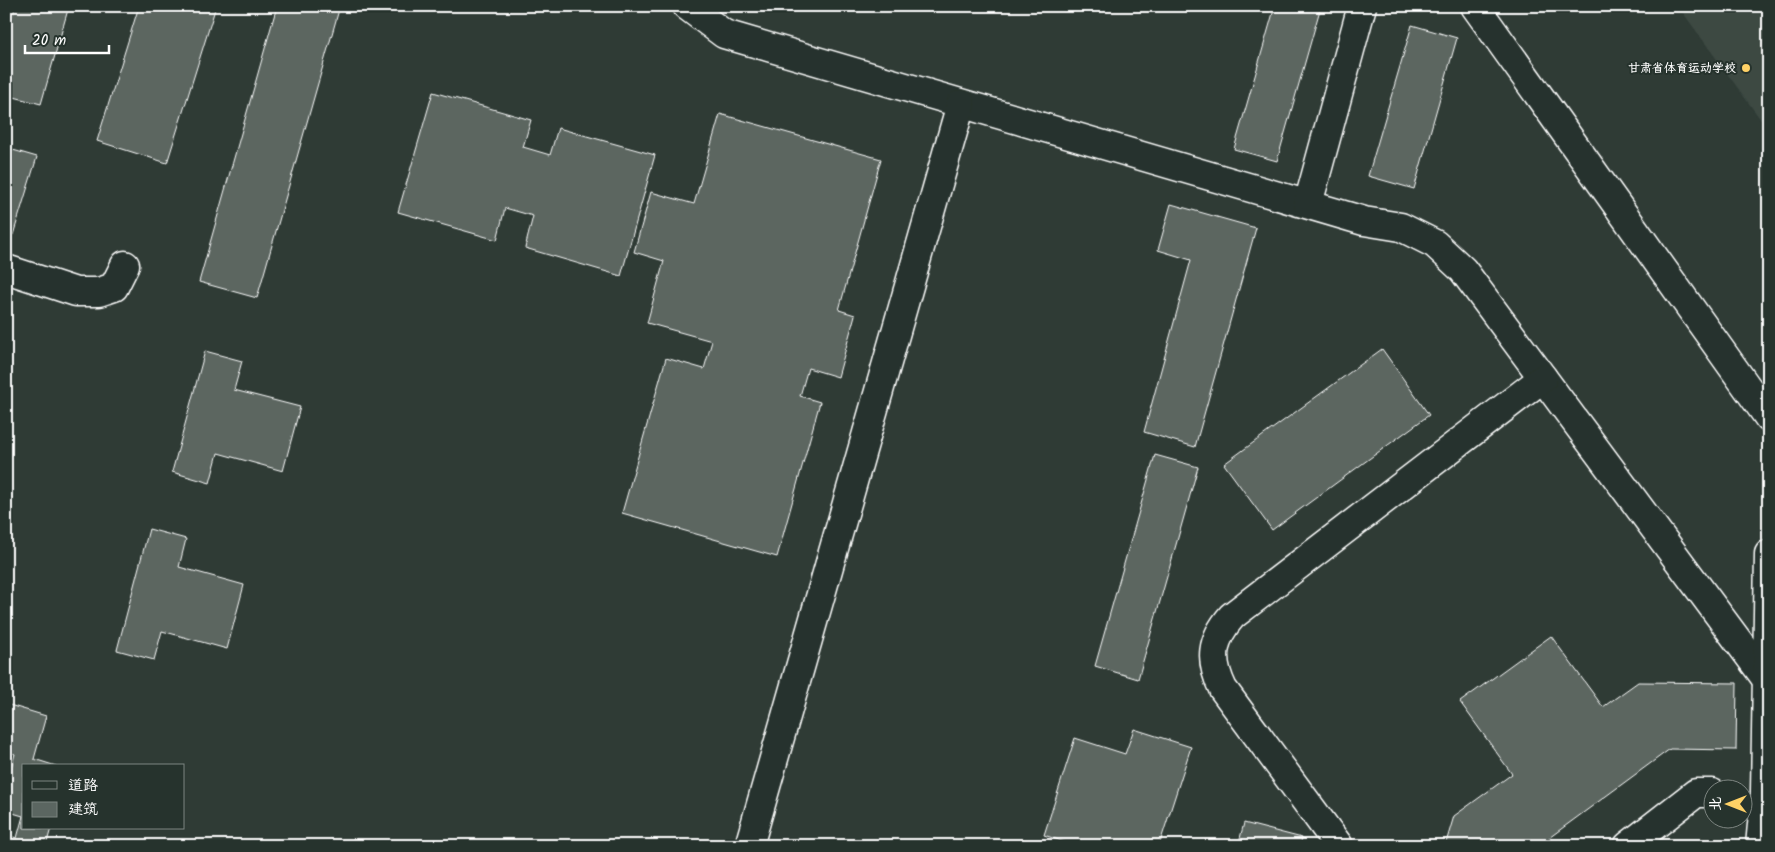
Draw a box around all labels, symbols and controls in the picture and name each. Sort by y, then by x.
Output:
scale bar [25,22,109,54]
text: 20 m [32,29,66,53]
place label: 甘肃省体育运动学校 [1628,59,1736,78]
marker: 甘肃省体育运动学校 [1740,62,1752,74]
legend [22,764,185,830]
text: 道路 [68,774,98,798]
north arrow [1702,780,1752,830]
text: 北 [1705,797,1727,811]
text: 建筑 [68,798,98,822]

